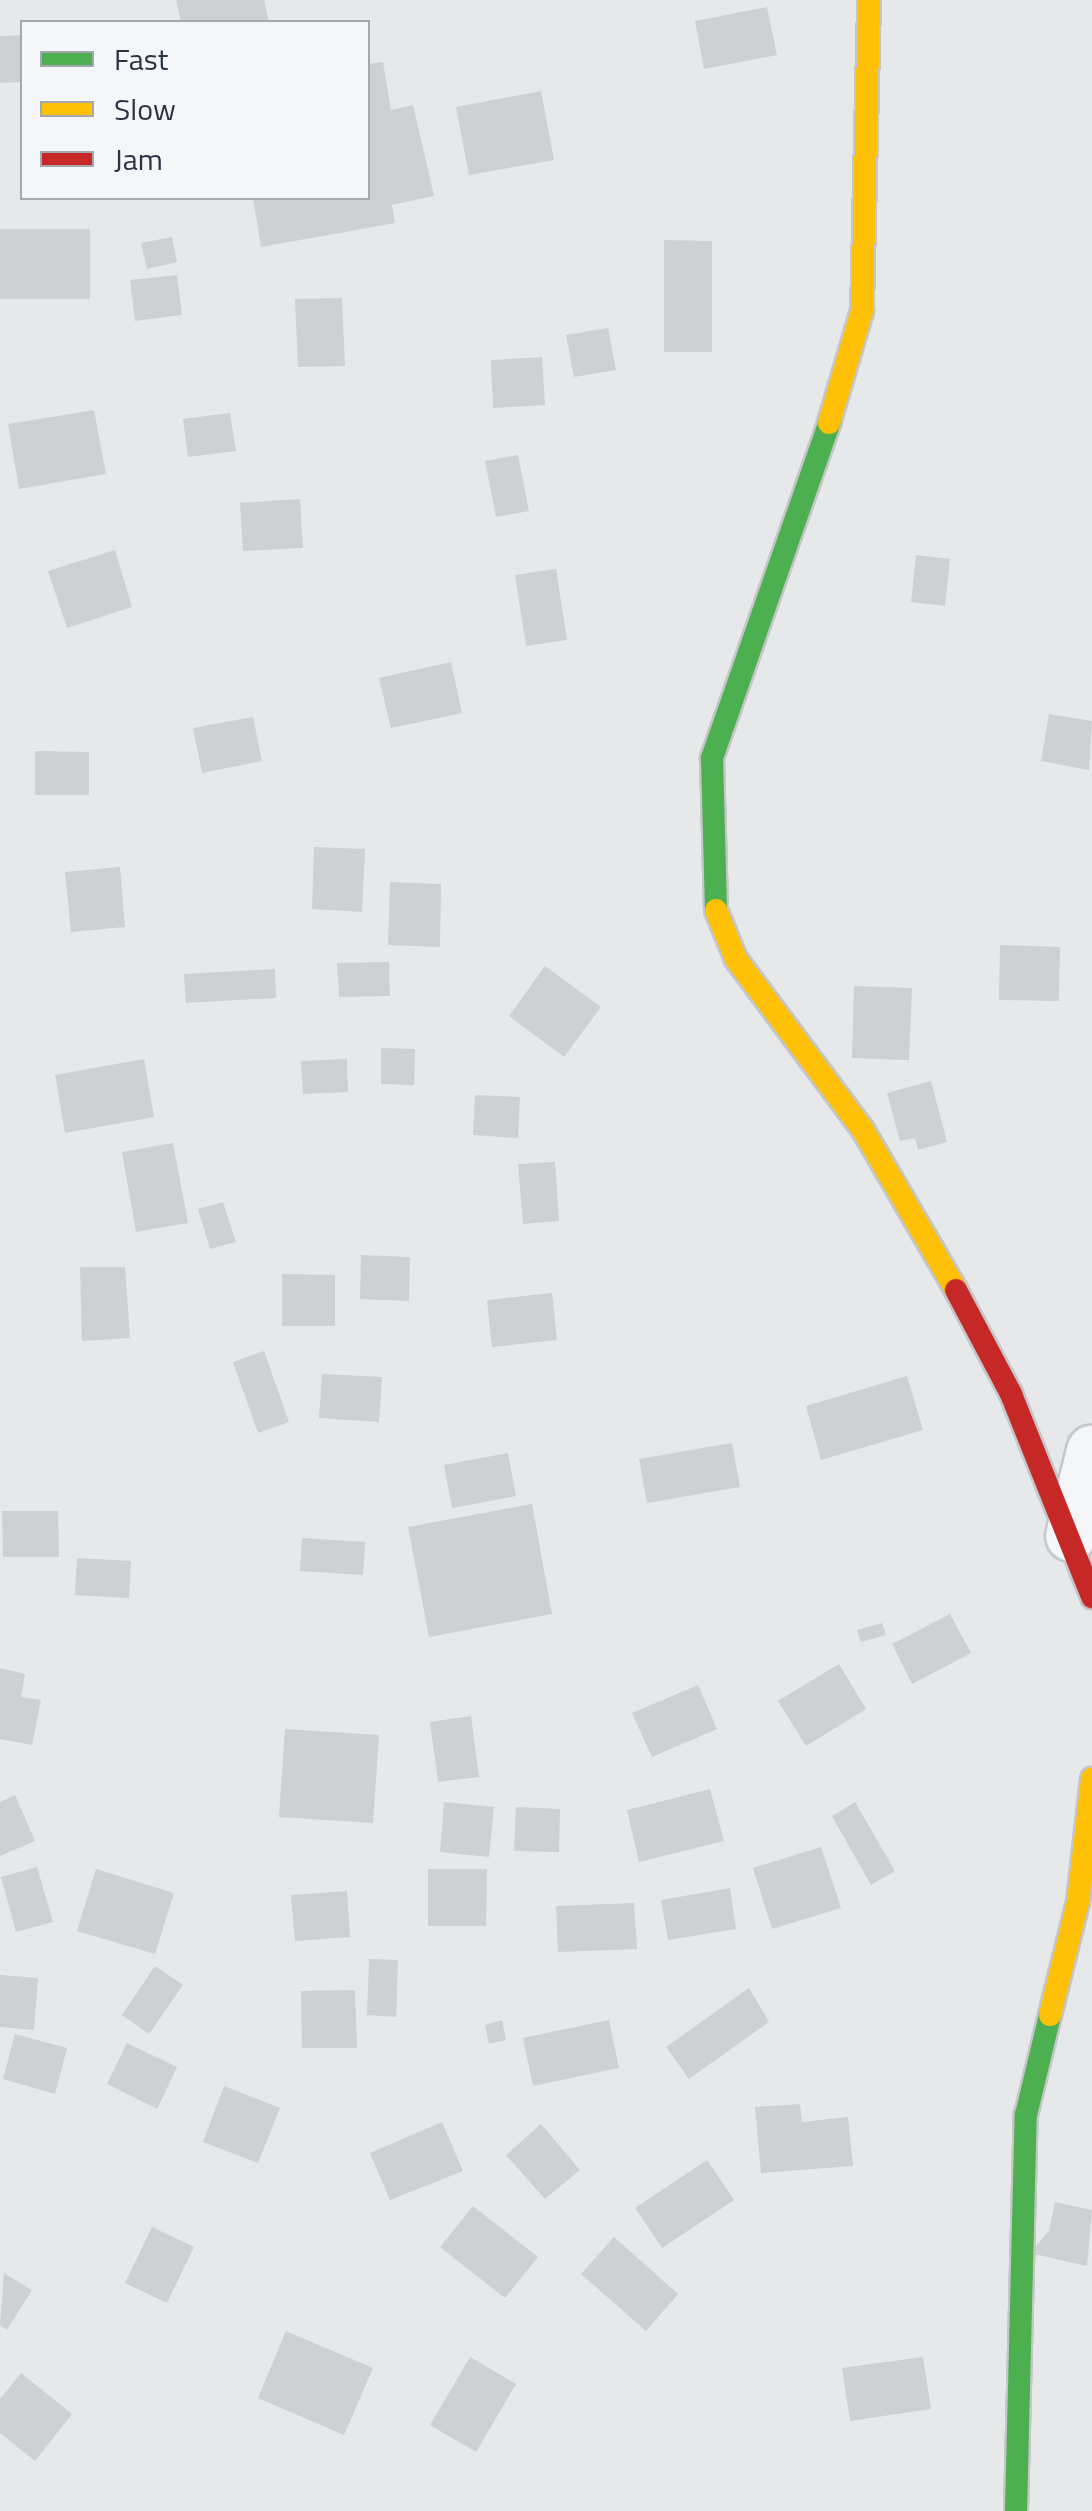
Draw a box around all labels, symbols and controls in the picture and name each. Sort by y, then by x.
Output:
legend [20,20,370,200]
text: Fast [114,36,168,82]
text: Slow [114,86,176,132]
text: Jam [114,136,163,182]

